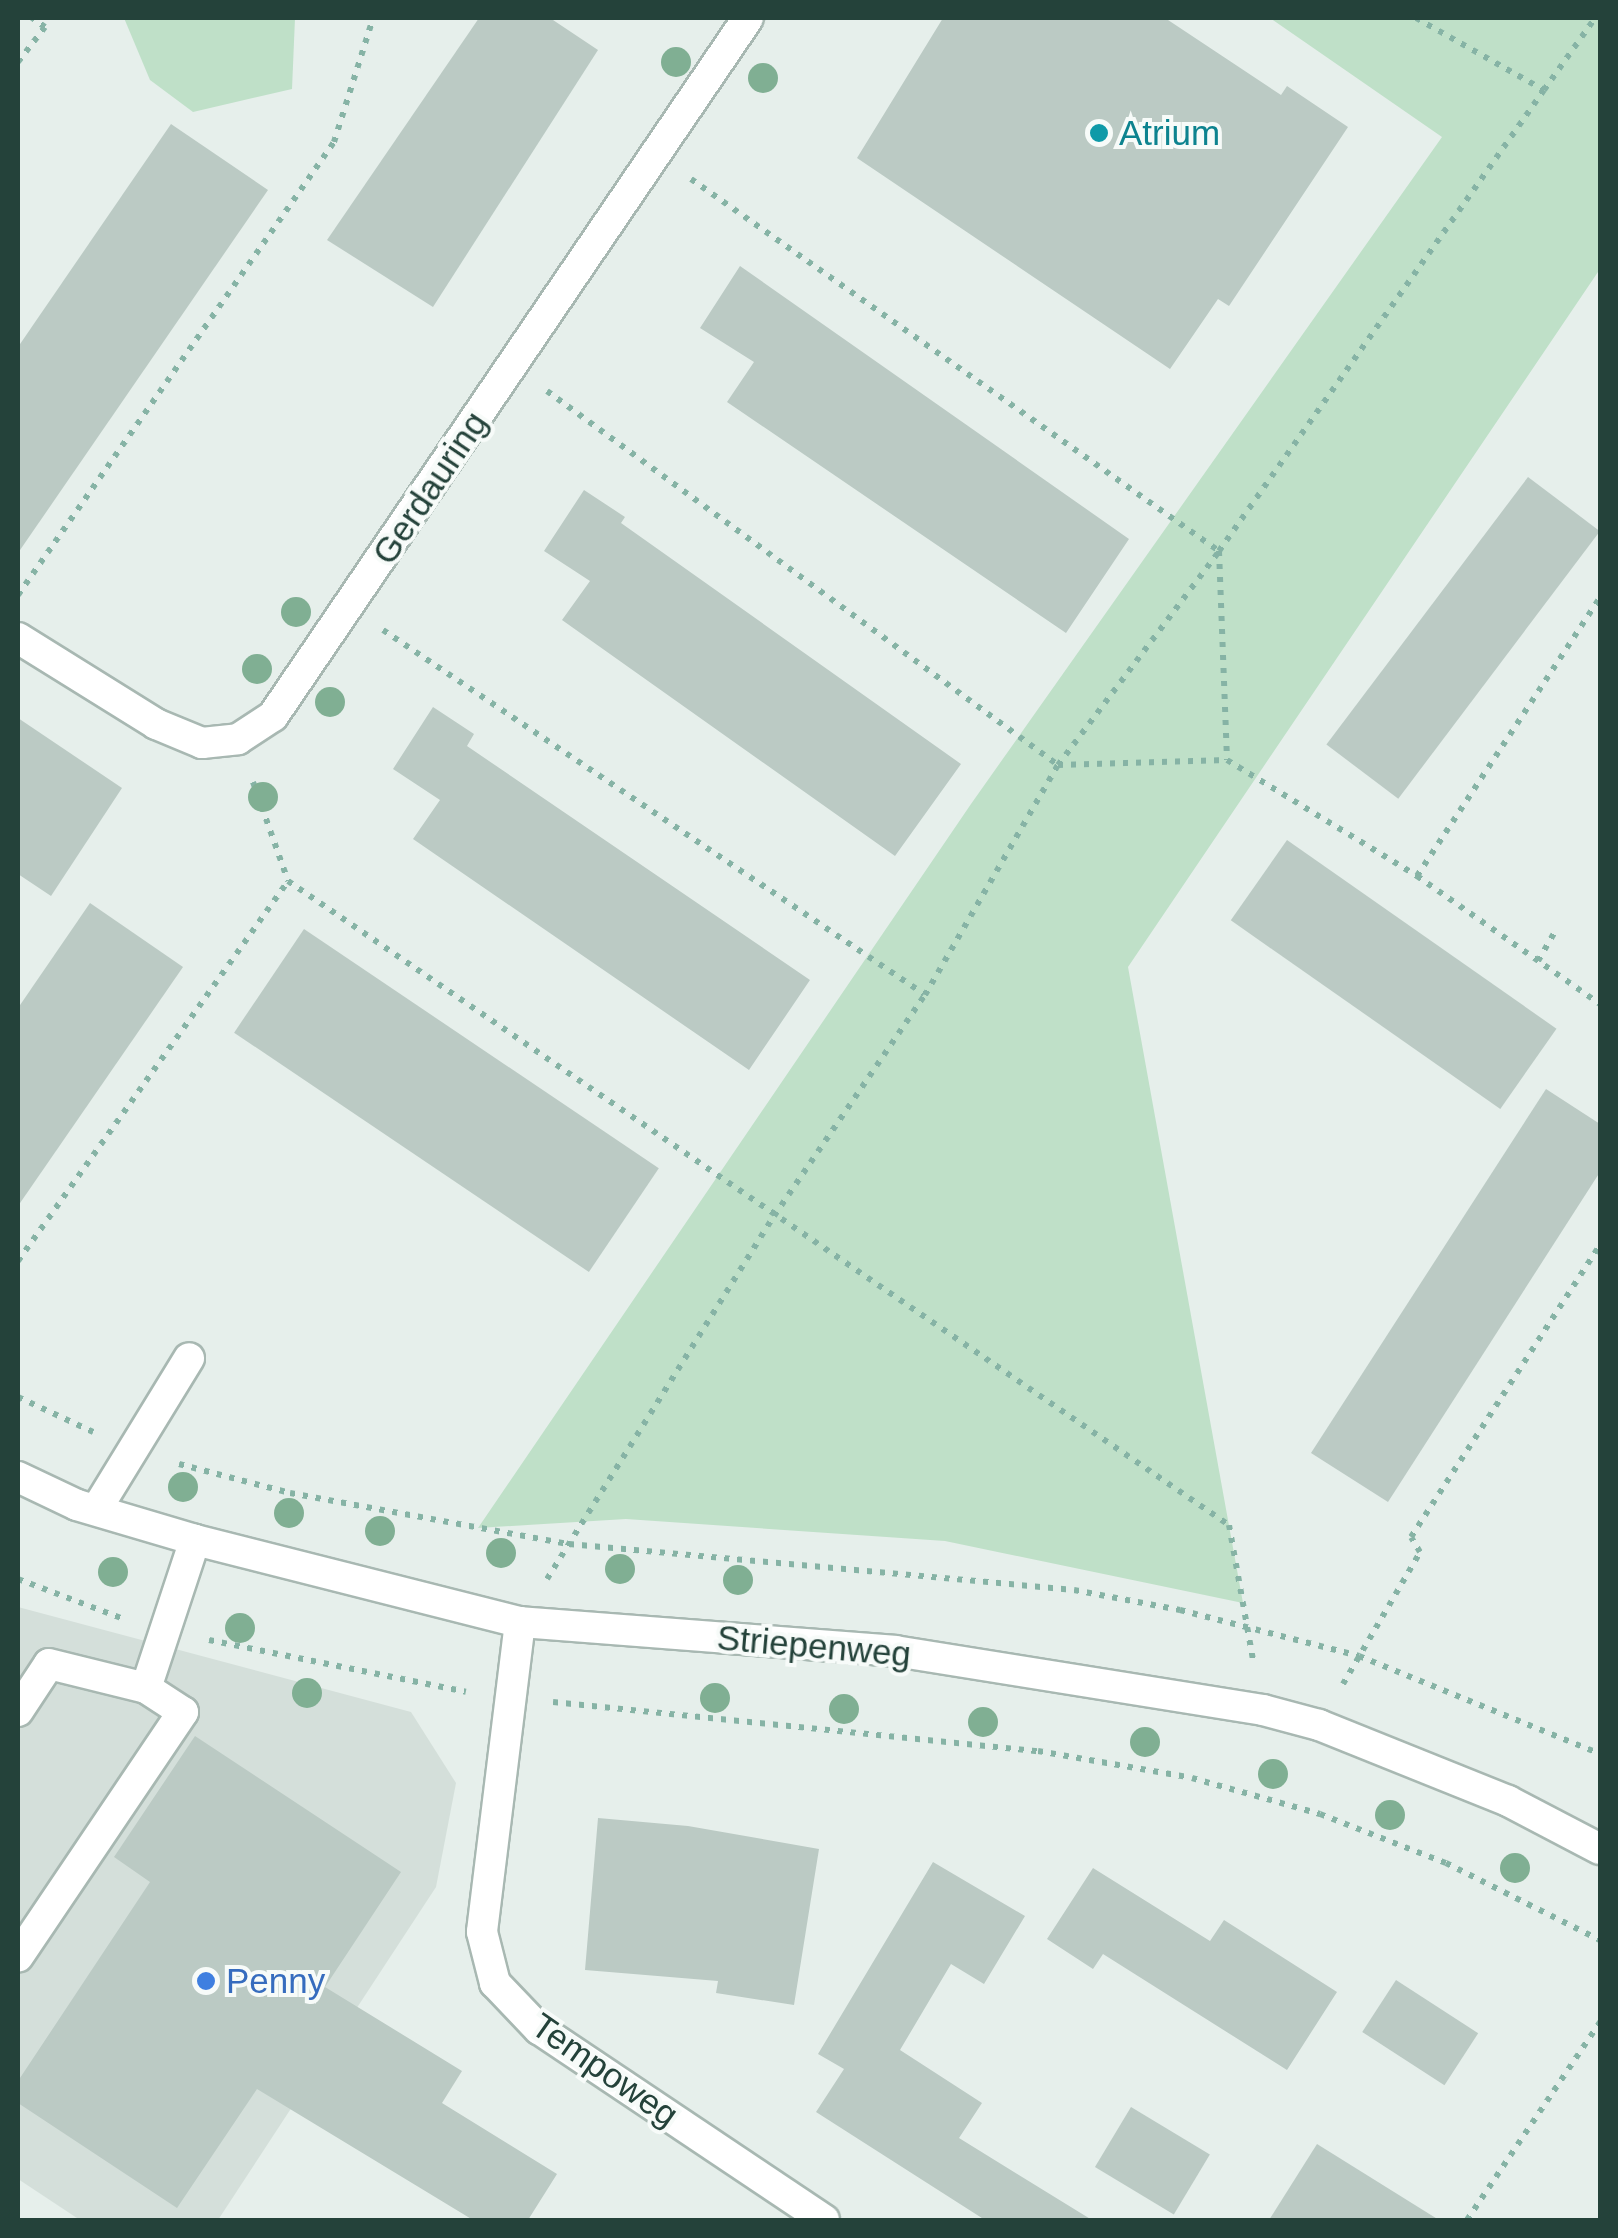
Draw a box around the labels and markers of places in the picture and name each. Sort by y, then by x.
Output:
place label: Atrium [1119,112,1220,154]
marker: Atrium [1088,122,1110,144]
place label: Penny [226,1960,325,2002]
marker: Penny [195,1970,217,1992]

